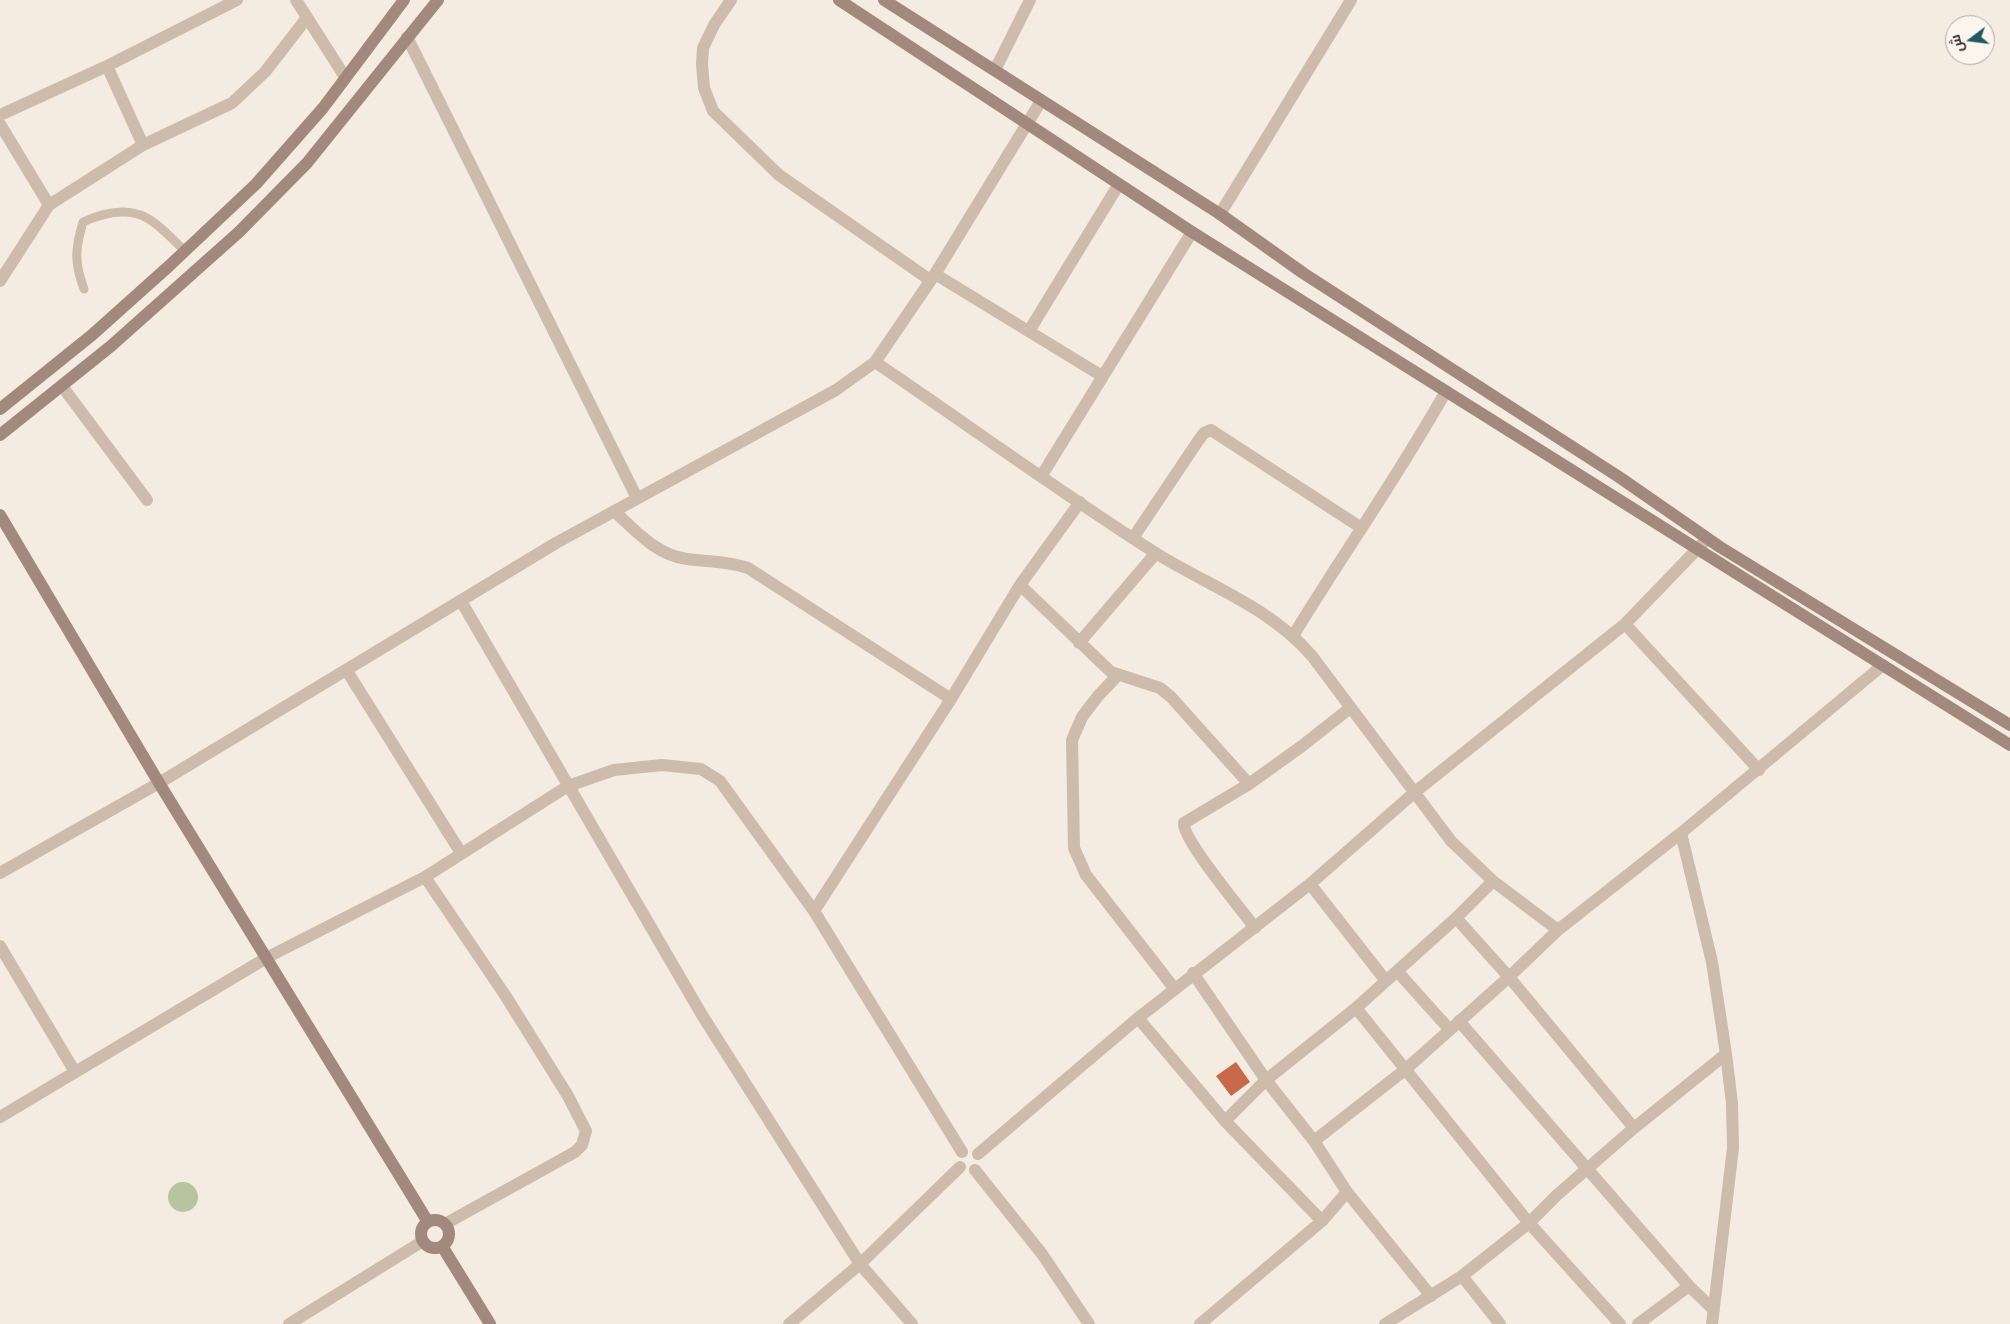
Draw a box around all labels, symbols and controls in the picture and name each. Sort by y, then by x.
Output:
north arrow [1945,15,1995,65]
text: ش [1945,33,1967,55]

